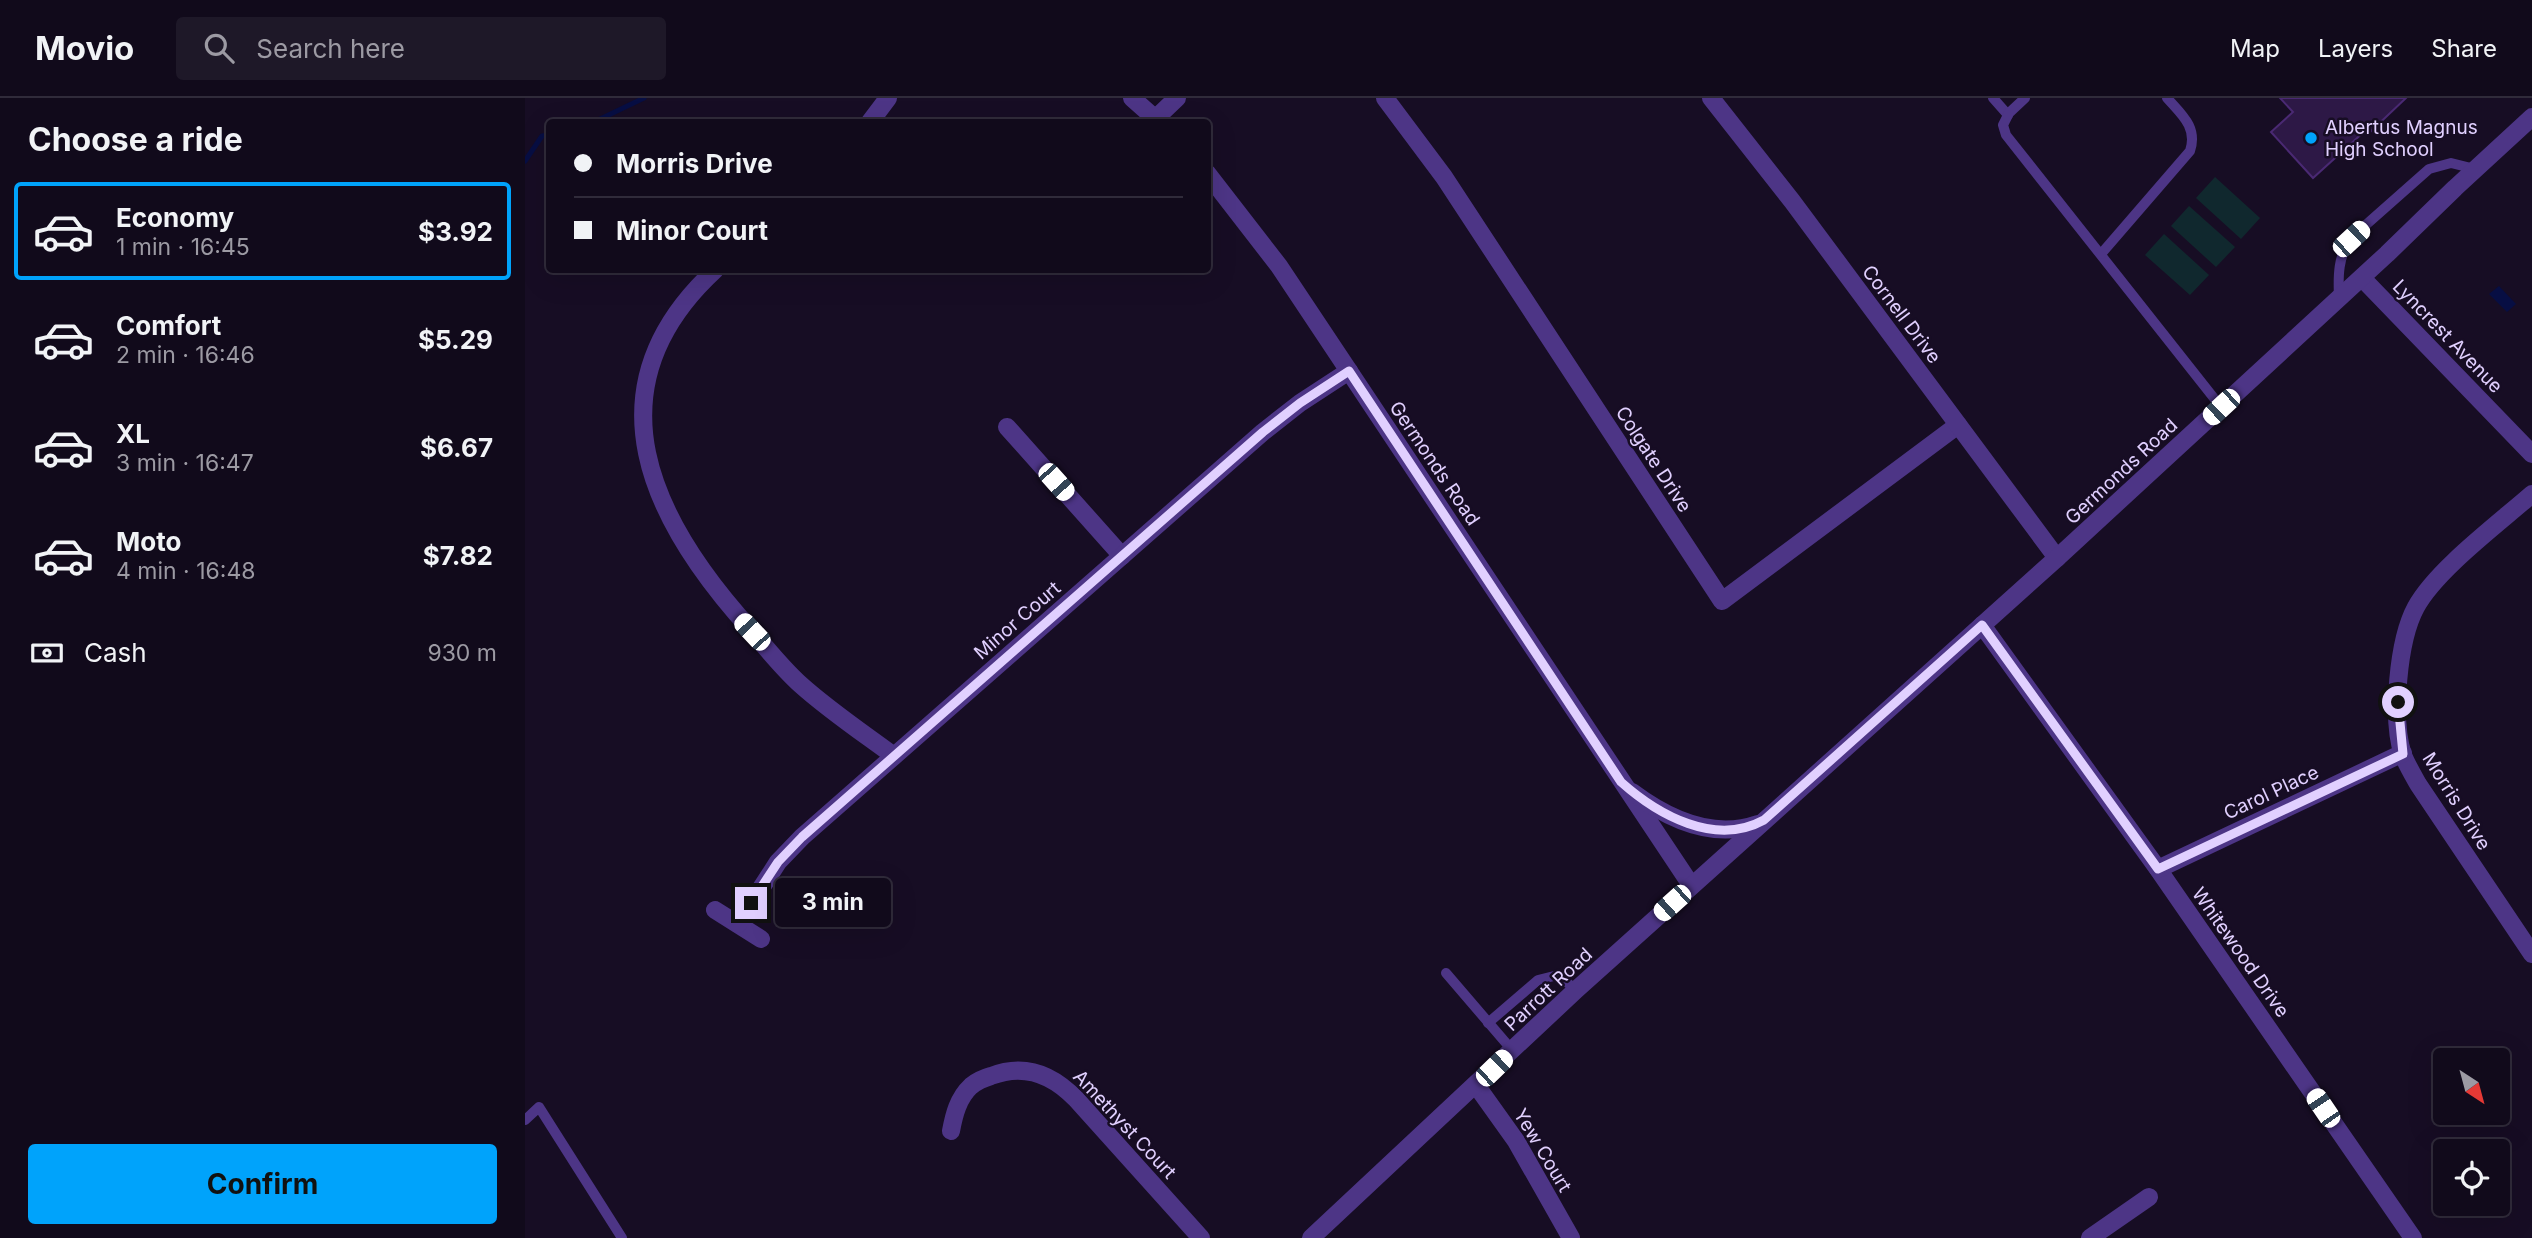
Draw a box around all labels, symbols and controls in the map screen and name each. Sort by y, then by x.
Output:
search box [176,17,666,80]
text: Movio [35,28,134,68]
icon: search [200,29,238,67]
text: Search here [256,33,405,64]
text: Map [2230,34,2280,63]
text: Layers [2318,34,2393,63]
text: Share [2431,34,2497,63]
place label: Albertus Magnus High School [2325,116,2478,161]
text: Choose a ride [28,120,243,159]
marker: Albertus Magnus High School [2303,130,2319,146]
text: Morris Drive [616,148,773,179]
icon: car [32,200,95,263]
text: Economy [116,202,234,233]
text: Minor Court [616,215,768,246]
text: $3.92 [418,216,493,247]
car [2329,217,2374,261]
text: 1 min · 16:45 [116,233,250,261]
street label: Cornell Drive [1857,261,1946,368]
street label: Lyncrest Avenue [2388,275,2507,398]
icon: car [32,308,95,371]
text: Comfort [116,310,221,341]
text: $5.29 [418,324,493,355]
text: 2 min · 16:46 [116,341,255,369]
car [2199,385,2244,429]
street label: Germonds Road [1385,397,1485,530]
street label: Colgate Drive [1611,402,1696,517]
street label: Germonds Road [2061,414,2182,529]
icon: car [32,416,95,479]
text: XL [116,418,150,449]
text: $6.67 [420,432,493,463]
text: 3 min · 16:47 [116,449,254,477]
car [1035,459,1078,505]
icon: car [32,524,95,587]
text: Moto [116,526,181,557]
text: $7.82 [423,540,493,571]
text: 4 min · 16:48 [116,557,256,585]
street label: Minor Court [969,577,1065,664]
car [730,609,775,655]
icon: cash [28,634,66,672]
text: Cash [84,637,147,668]
text: 930 m [427,639,497,667]
route start [2382,686,2414,718]
street label: Morris Drive [2418,748,2496,854]
street label: Carol Place [2220,760,2322,824]
callout: 3 min [775,878,891,928]
car [1650,881,1695,925]
street label: Whitewood Drive [2187,883,2294,1022]
route end [735,887,767,919]
text: 3 min [802,888,864,916]
street label: Parrott Road [1500,943,1597,1036]
car [1472,1046,1517,1090]
north arrow [2433,1048,2509,1125]
map controls [2433,1048,2510,1216]
street label: Amethyst Court [1068,1065,1181,1184]
car [2303,1085,2344,1131]
street label: Yew Court [1509,1104,1576,1196]
button: locate [2433,1139,2510,1216]
button: Confirm [28,1144,497,1224]

